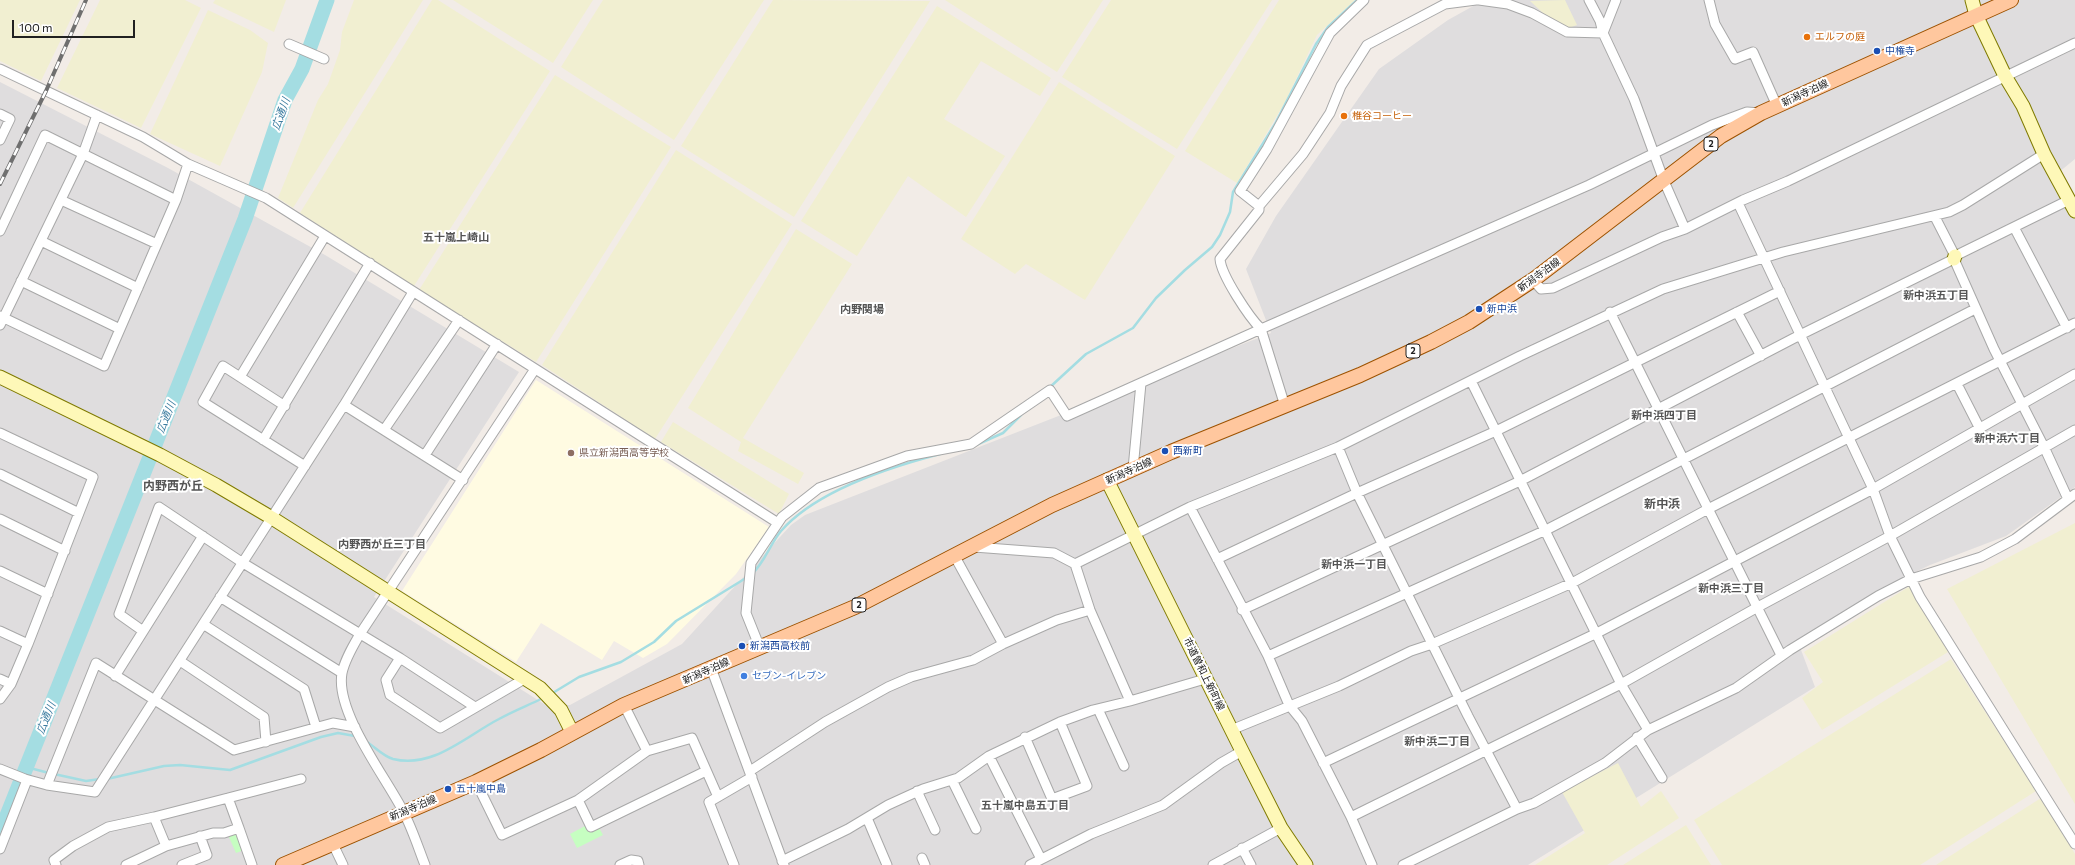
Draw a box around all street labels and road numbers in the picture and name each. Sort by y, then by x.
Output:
street label: 新潟寺泊線 [1780,77,1830,109]
road number: 2 [1704,137,1718,151]
street label: 新潟寺泊線 [1515,255,1563,295]
road number: 2 [1406,344,1420,358]
street label: 新潟寺泊線 [1104,455,1154,487]
road number: 2 [852,598,866,612]
street label: 市道曽和上新町線 [1181,635,1227,713]
street label: 新潟寺泊線 [681,655,731,687]
street label: 新潟寺泊線 [388,793,438,823]

